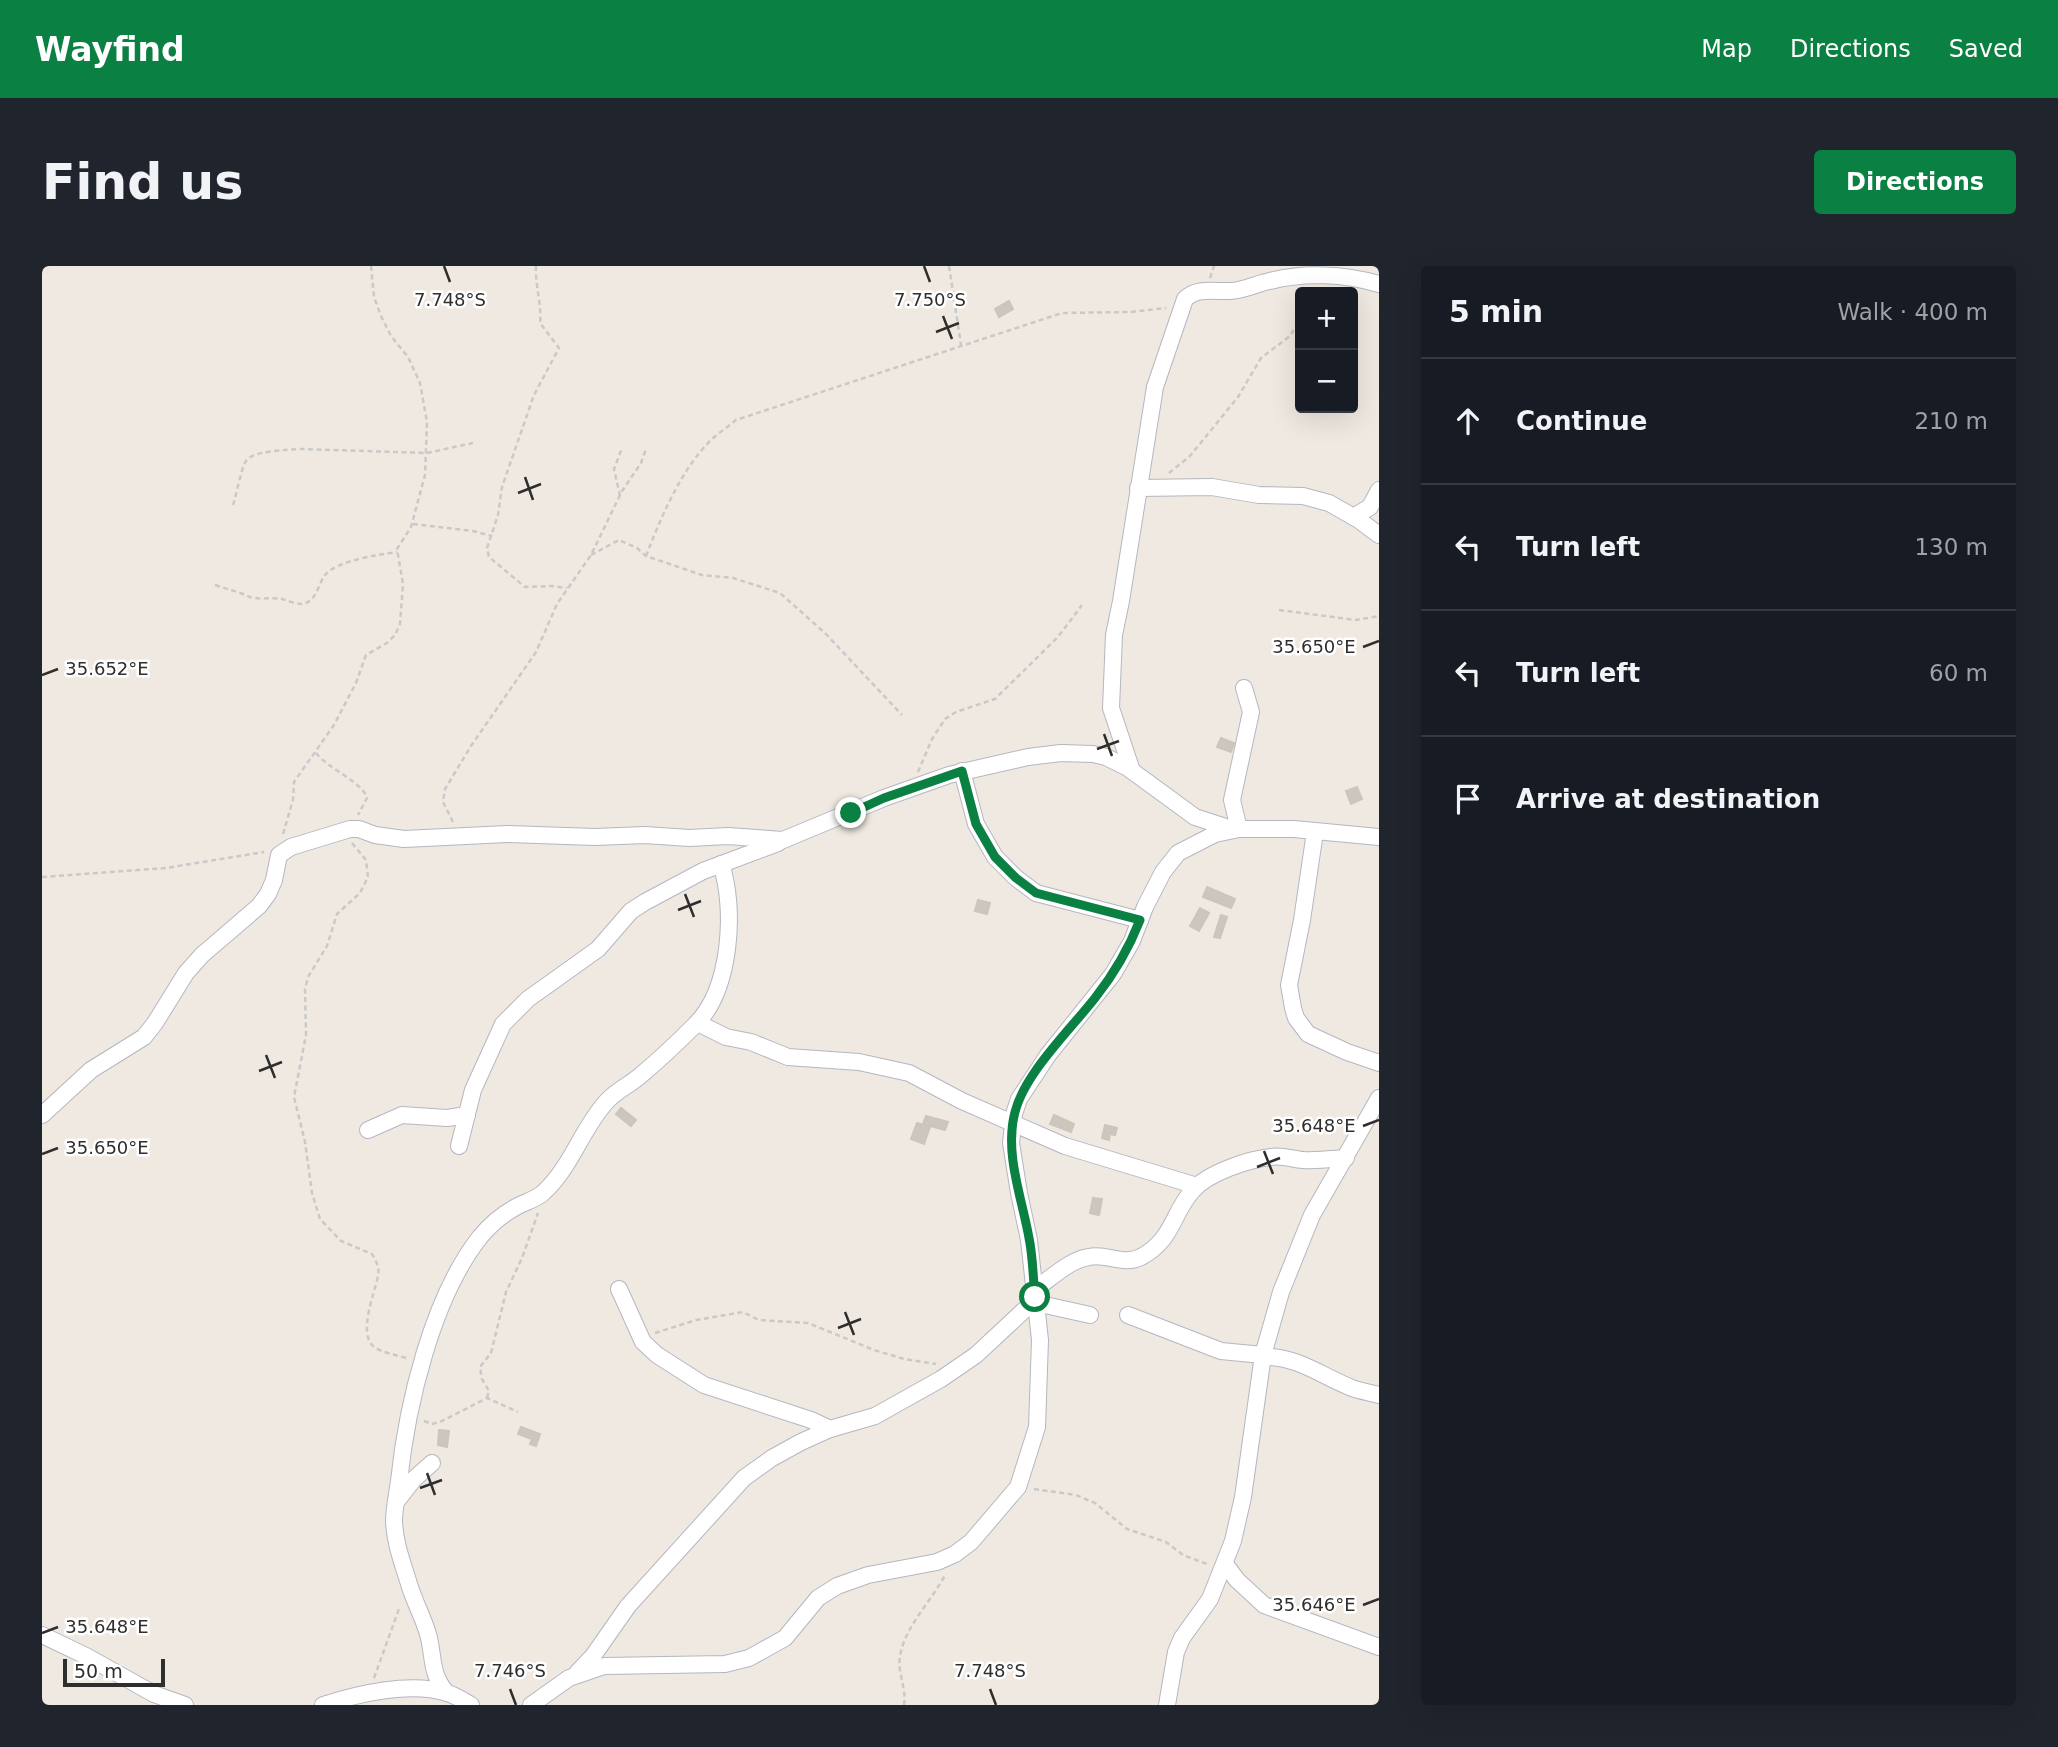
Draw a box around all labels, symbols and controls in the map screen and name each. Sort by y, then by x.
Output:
text: Wayfind [35,30,185,69]
text: Map [1701,35,1752,63]
text: Directions [1790,35,1911,63]
text: Saved [1949,35,2023,63]
button: Directions [1814,150,2016,214]
text: Find us [42,154,243,211]
map controls [1295,287,1358,413]
button: + [1295,287,1358,350]
text: 7.748°S [414,289,486,310]
text: 7.750°S [894,289,966,310]
text: 5 min [1449,294,1543,329]
text: Walk · 400 m [1837,299,1988,325]
button: − [1295,350,1358,413]
icon: ahead [1449,402,1487,440]
text: Continue [1516,406,1647,436]
text: 210 m [1914,408,1988,434]
icon: left [1449,528,1487,566]
text: Turn left [1516,532,1640,562]
text: 130 m [1914,534,1988,560]
text: 35.650°E [1272,636,1356,657]
icon: left [1449,654,1487,692]
text: 35.652°E [65,658,149,679]
text: Turn left [1516,658,1640,688]
text: 60 m [1929,660,1988,686]
icon: arrive [1449,780,1487,818]
text: Arrive at destination [1516,784,1820,814]
route end [835,797,866,828]
text: 35.648°E [1272,1115,1356,1136]
text: 35.650°E [65,1137,149,1158]
route start [1019,1281,1050,1312]
text: 35.646°E [1272,1594,1356,1615]
text: 35.648°E [65,1616,149,1637]
scale bar [63,1656,164,1688]
text: 50 m [74,1660,123,1682]
text: 7.746°S [474,1660,546,1681]
text: 7.748°S [954,1660,1026,1681]

